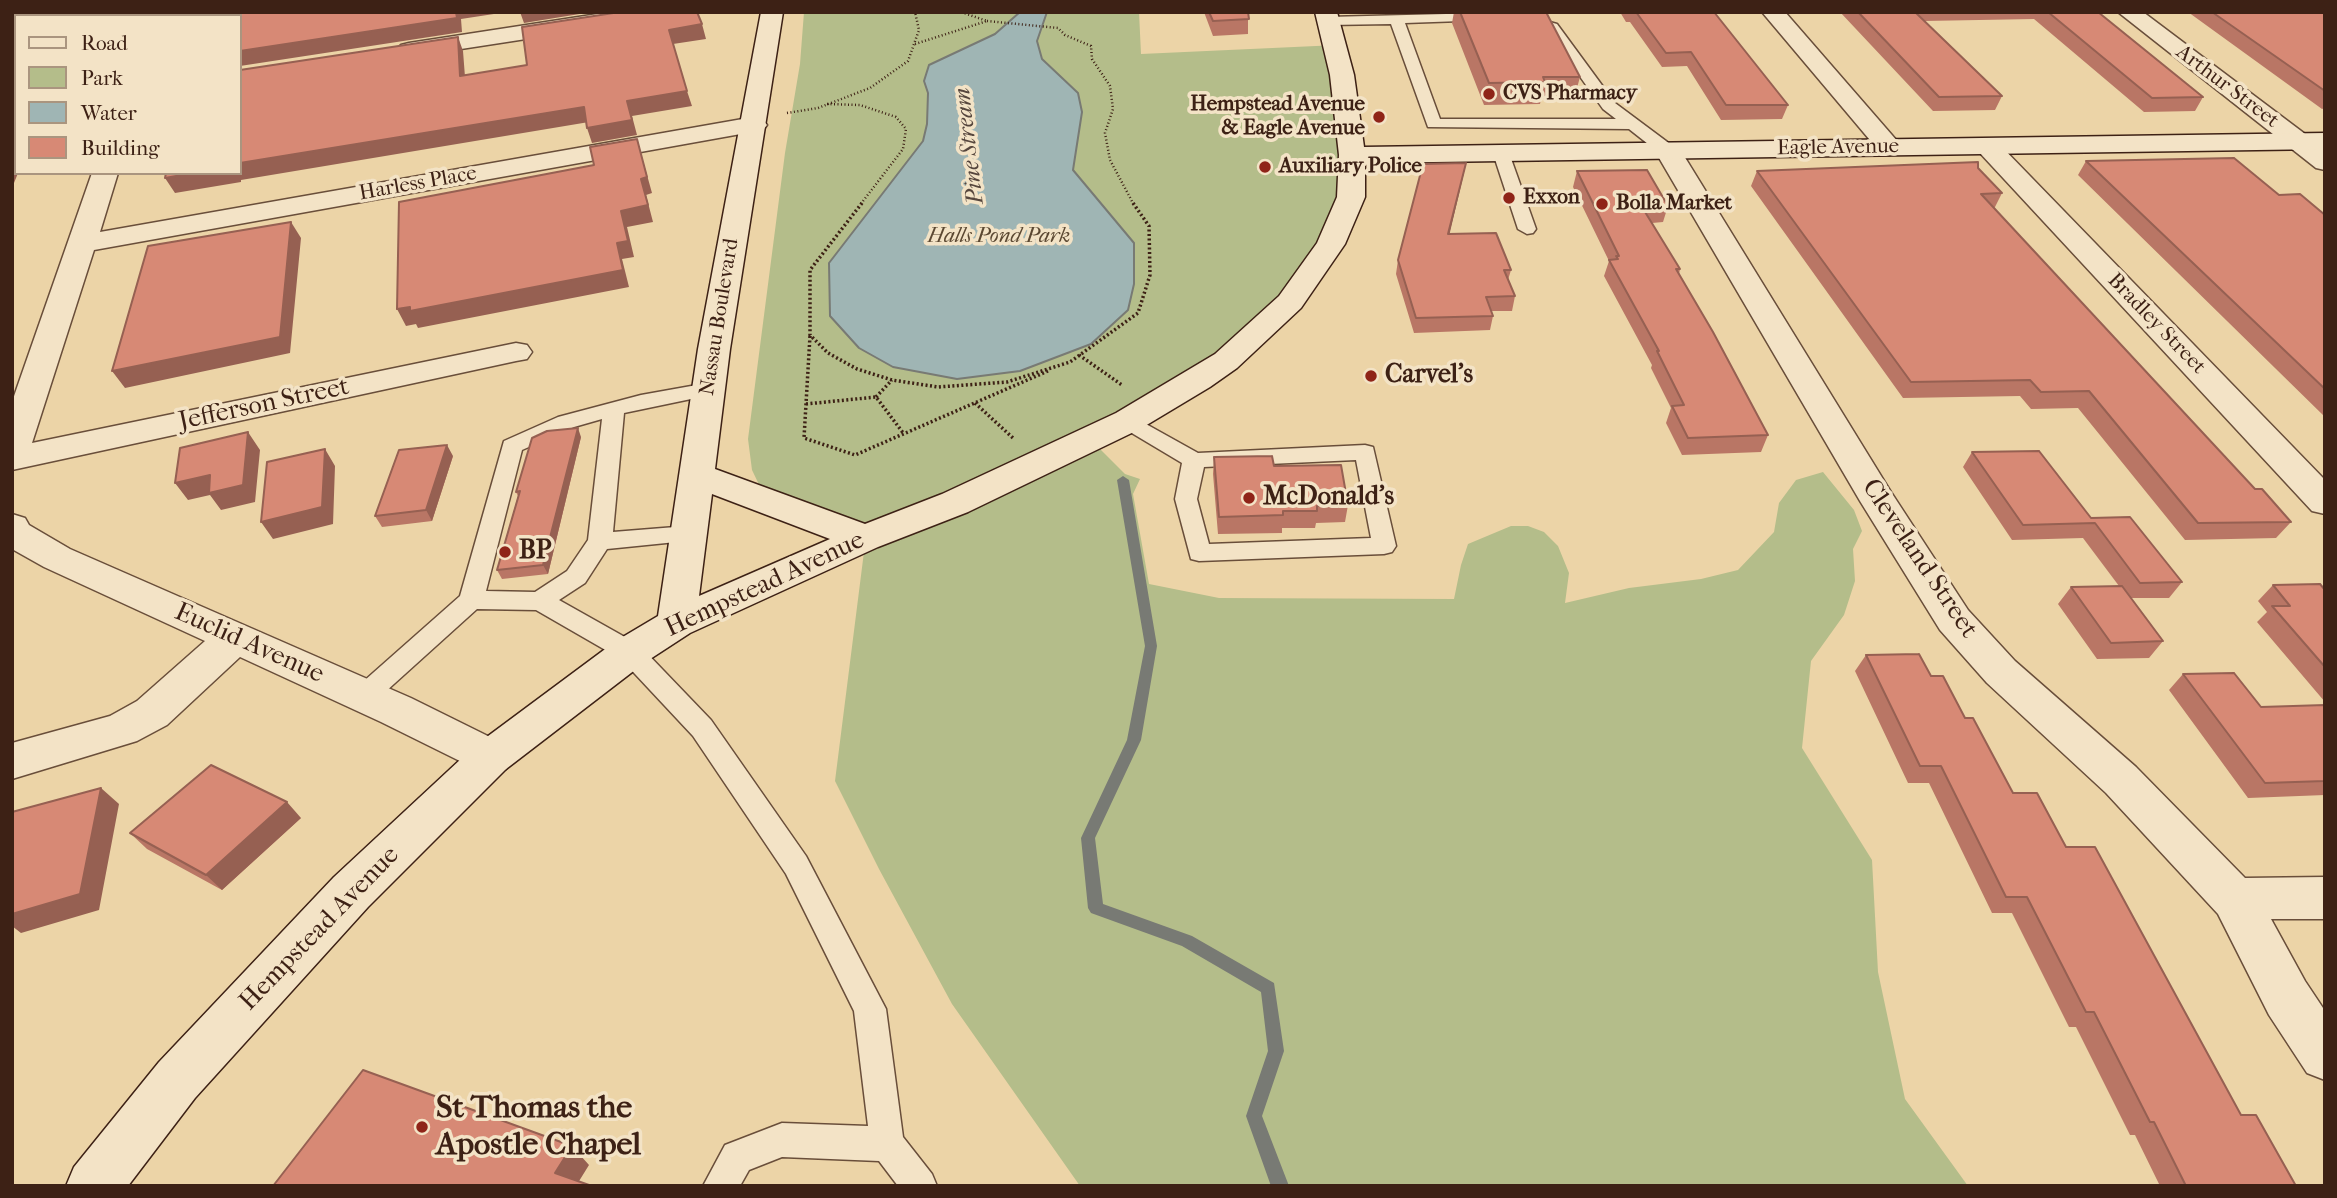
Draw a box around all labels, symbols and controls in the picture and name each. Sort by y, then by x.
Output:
legend [14,14,242,175]
text: Road [81,31,128,55]
street label: Arthur Street [2171,40,2283,134]
text: Park [81,66,123,90]
place label: CVS Pharmacy [1503,81,1637,107]
water label: Pine Stream [949,86,991,206]
marker: CVS Pharmacy [1481,86,1497,102]
place label: Hempstead Avenue & Eagle Avenue [1190,92,1365,142]
text: Water [81,101,137,125]
marker: Hempstead Avenue & Eagle Avenue [1371,109,1387,125]
street label: Eagle Avenue [1777,134,1899,162]
text: Building [81,136,159,160]
place label: Auxiliary Police [1279,154,1422,180]
marker: Auxiliary Police [1257,159,1273,175]
street label: Harless Place [357,161,479,207]
place label: Exxon [1523,185,1580,211]
marker: Exxon [1501,190,1517,206]
place label: Bolla Market [1616,191,1732,217]
marker: Bolla Market [1594,196,1610,212]
park label: Halls Pond Park [928,224,1070,250]
street label: Nassau Boulevard [695,237,745,397]
street label: Bradley Street [2102,268,2210,380]
place label: Carvel's [1385,360,1473,392]
marker: Carvel's [1363,368,1379,384]
street label: Jefferson Street [176,372,352,438]
street label: Cleveland Street [1854,474,1984,644]
place label: McDonald's [1263,482,1394,514]
marker: McDonald's [1241,490,1257,506]
street label: Hempstead Avenue [660,525,870,645]
place label: BP [519,536,551,568]
marker: BP [497,544,513,560]
street label: Euclid Avenue [169,597,329,691]
street label: Hempstead Avenue [234,840,406,1018]
place label: St Thomas the Apostle Chapel [436,1090,641,1165]
marker: St Thomas the Apostle Chapel [414,1119,430,1135]

